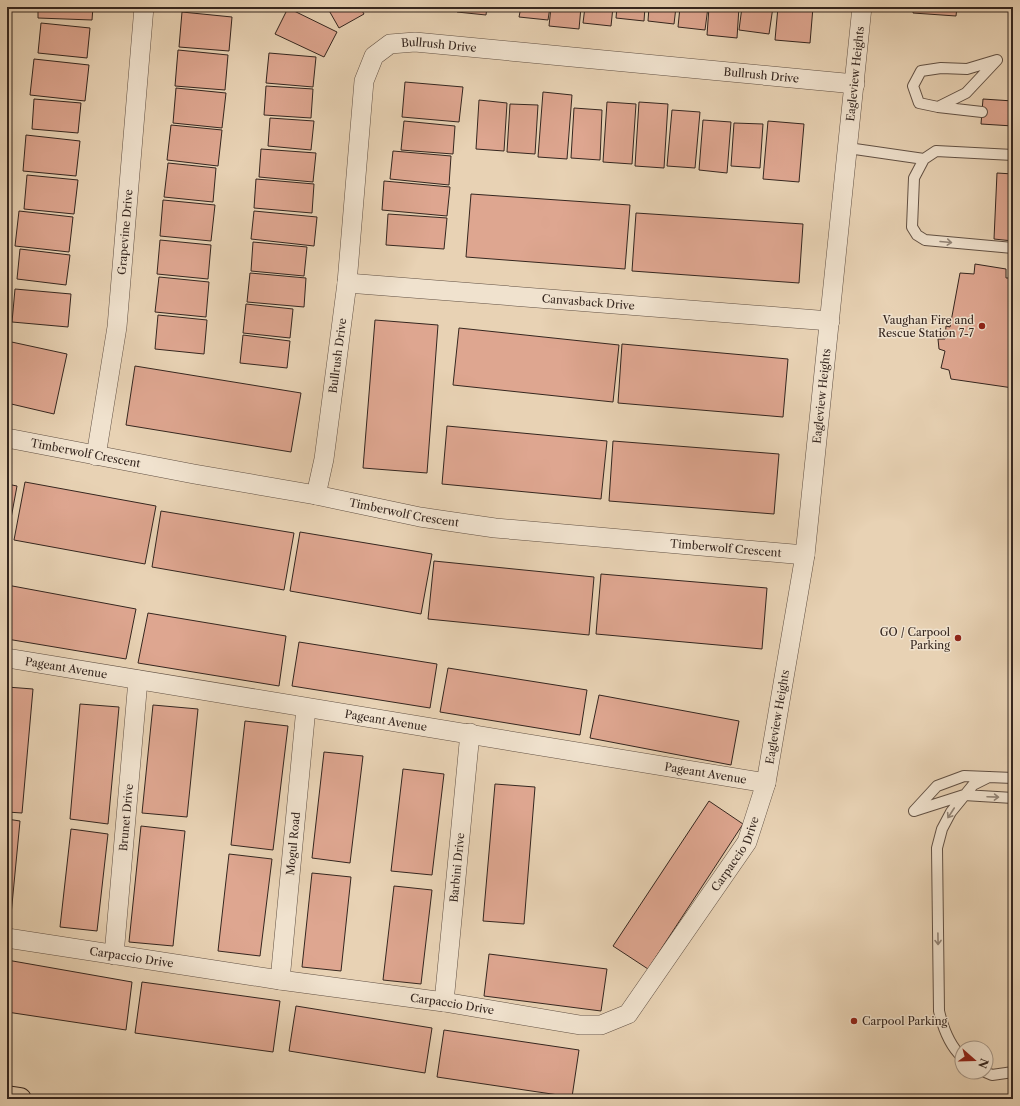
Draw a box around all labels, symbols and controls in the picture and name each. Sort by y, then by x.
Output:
street label: Eagleview Heights [843,25,867,122]
street label: Bullrush Drive [401,35,477,55]
street label: Bullrush Drive [723,64,800,86]
street label: Grapevine Drive [114,189,136,275]
one-way arrow [939,238,952,245]
street label: Canvasback Drive [541,291,635,313]
place label: Vaughan Fire and Rescue Station 7-7 [878,313,975,340]
street label: Bullrush Drive [326,317,349,394]
marker: Vaughan Fire and Rescue Station 7-7 [977,321,987,331]
street label: Eagleview Heights [810,348,833,444]
street label: Timberwolf Crescent [29,436,142,471]
street label: Timberwolf Crescent [348,495,460,530]
street label: Timberwolf Crescent [670,536,782,560]
place label: GO / Carpool Parking [880,625,951,652]
marker: GO / Carpool Parking [953,633,963,643]
street label: Pageant Avenue [24,654,108,681]
street label: Eagleview Heights [762,668,792,765]
street label: Pageant Avenue [344,707,428,734]
street label: Pageant Avenue [663,759,748,787]
street label: Brunet Drive [116,783,136,852]
one-way arrow [986,793,999,800]
one-way arrow [947,807,956,818]
street label: Mogul Road [283,811,303,876]
street label: Carpaccio Drive [708,815,762,894]
street label: Barbini Drive [447,832,467,903]
one-way arrow [934,932,942,945]
street label: Carpaccio Drive [89,944,174,971]
street label: Carpaccio Drive [409,991,495,1017]
place label: Carpool Parking [862,1014,948,1028]
marker: Carpool Parking [849,1016,859,1026]
north arrow [954,1040,994,1080]
text: N [975,1057,992,1071]

